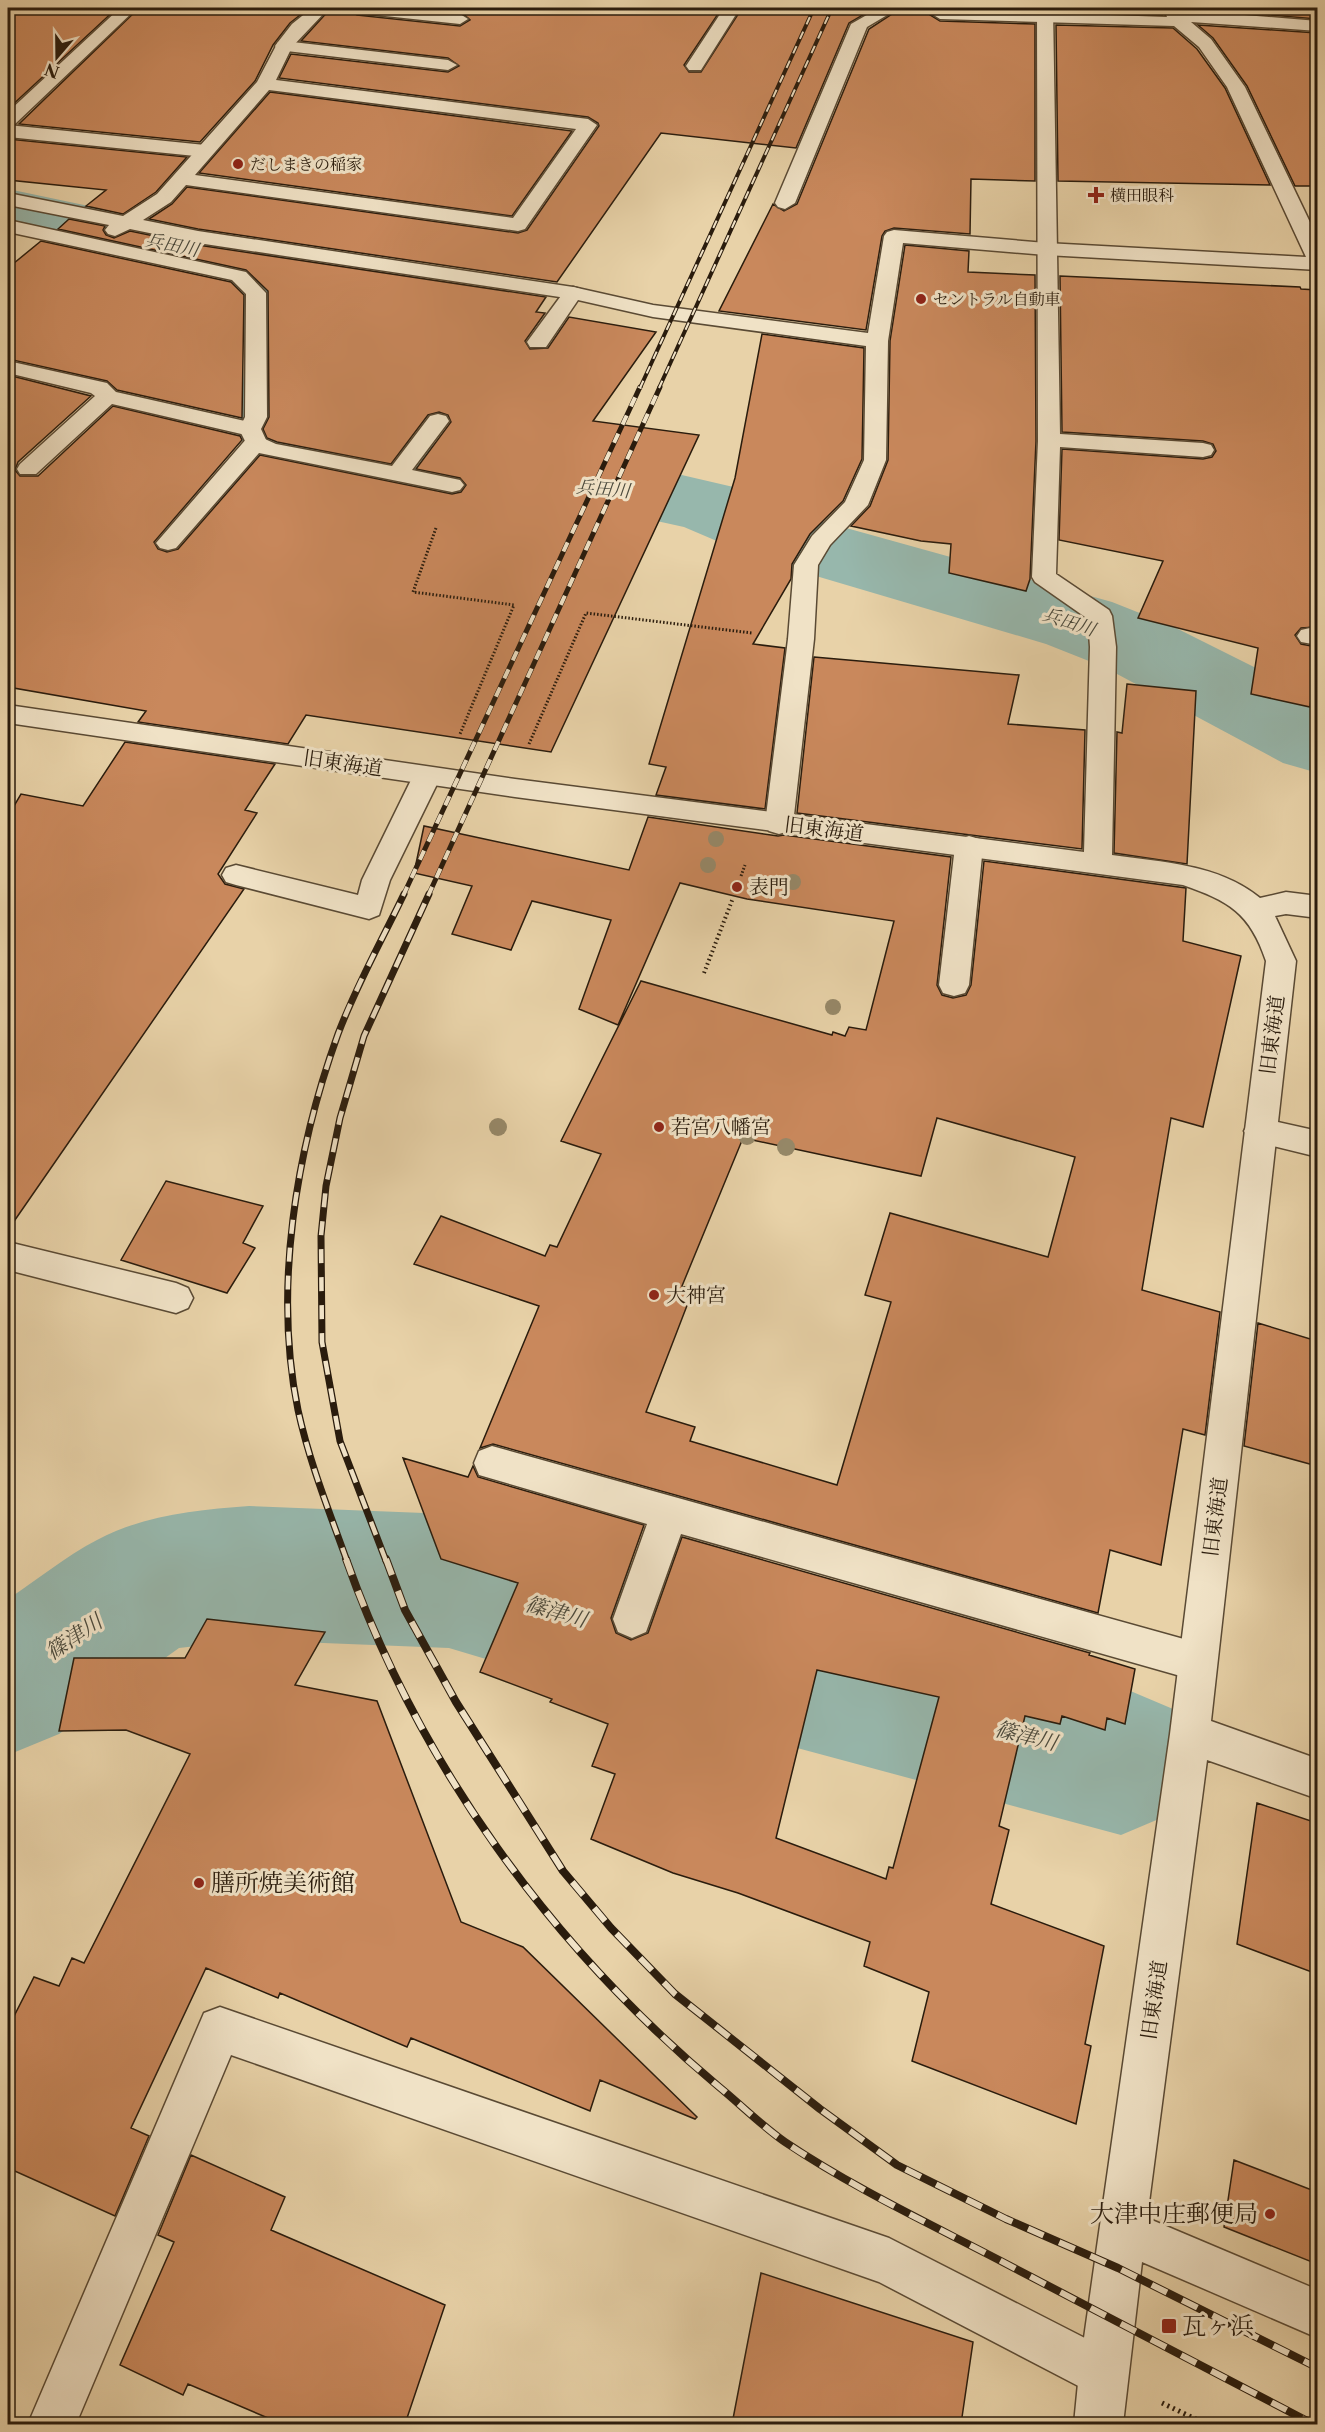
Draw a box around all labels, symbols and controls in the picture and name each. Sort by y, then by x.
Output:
north arrow [27,27,87,87]
text: N [42,59,62,83]
place label: だしまきの稲家 [250,154,362,174]
marker: だしまきの稲家 [231,157,245,171]
place label: 横田眼科 [1110,185,1174,205]
marker: 横田眼科 [1087,186,1105,204]
water label: 兵田川 [143,229,203,262]
place label: セントラル自動車 [933,289,1061,309]
marker: セントラル自動車 [914,292,928,306]
water label: 兵田川 [575,476,633,502]
water label: 兵田川 [1040,603,1100,641]
street label: 旧東海道 [302,746,384,780]
street label: 旧東海道 [783,812,865,846]
place label: 表門 [749,875,789,899]
marker: 表門 [730,880,744,894]
street label: 旧東海道 [1255,994,1289,1076]
place label: 若宮八幡宮 [671,1115,771,1139]
marker: 若宮八幡宮 [652,1120,666,1134]
place label: 大神宮 [666,1283,726,1307]
marker: 大神宮 [647,1288,661,1302]
street label: 旧東海道 [1198,1476,1232,1558]
water label: 篠津川 [522,1591,592,1633]
water label: 篠津川 [41,1607,108,1665]
water label: 篠津川 [993,1716,1062,1756]
place label: 膳所焼美術館 [211,1868,355,1897]
marker: 膳所焼美術館 [192,1876,206,1890]
street label: 旧東海道 [1137,1959,1171,2041]
place label: 大津中庄郵便局 [1090,2199,1258,2228]
marker: 大津中庄郵便局 [1263,2207,1277,2221]
place label: 瓦ヶ浜 [1182,2311,1254,2340]
marker: 瓦ヶ浜 [1160,2317,1178,2335]

